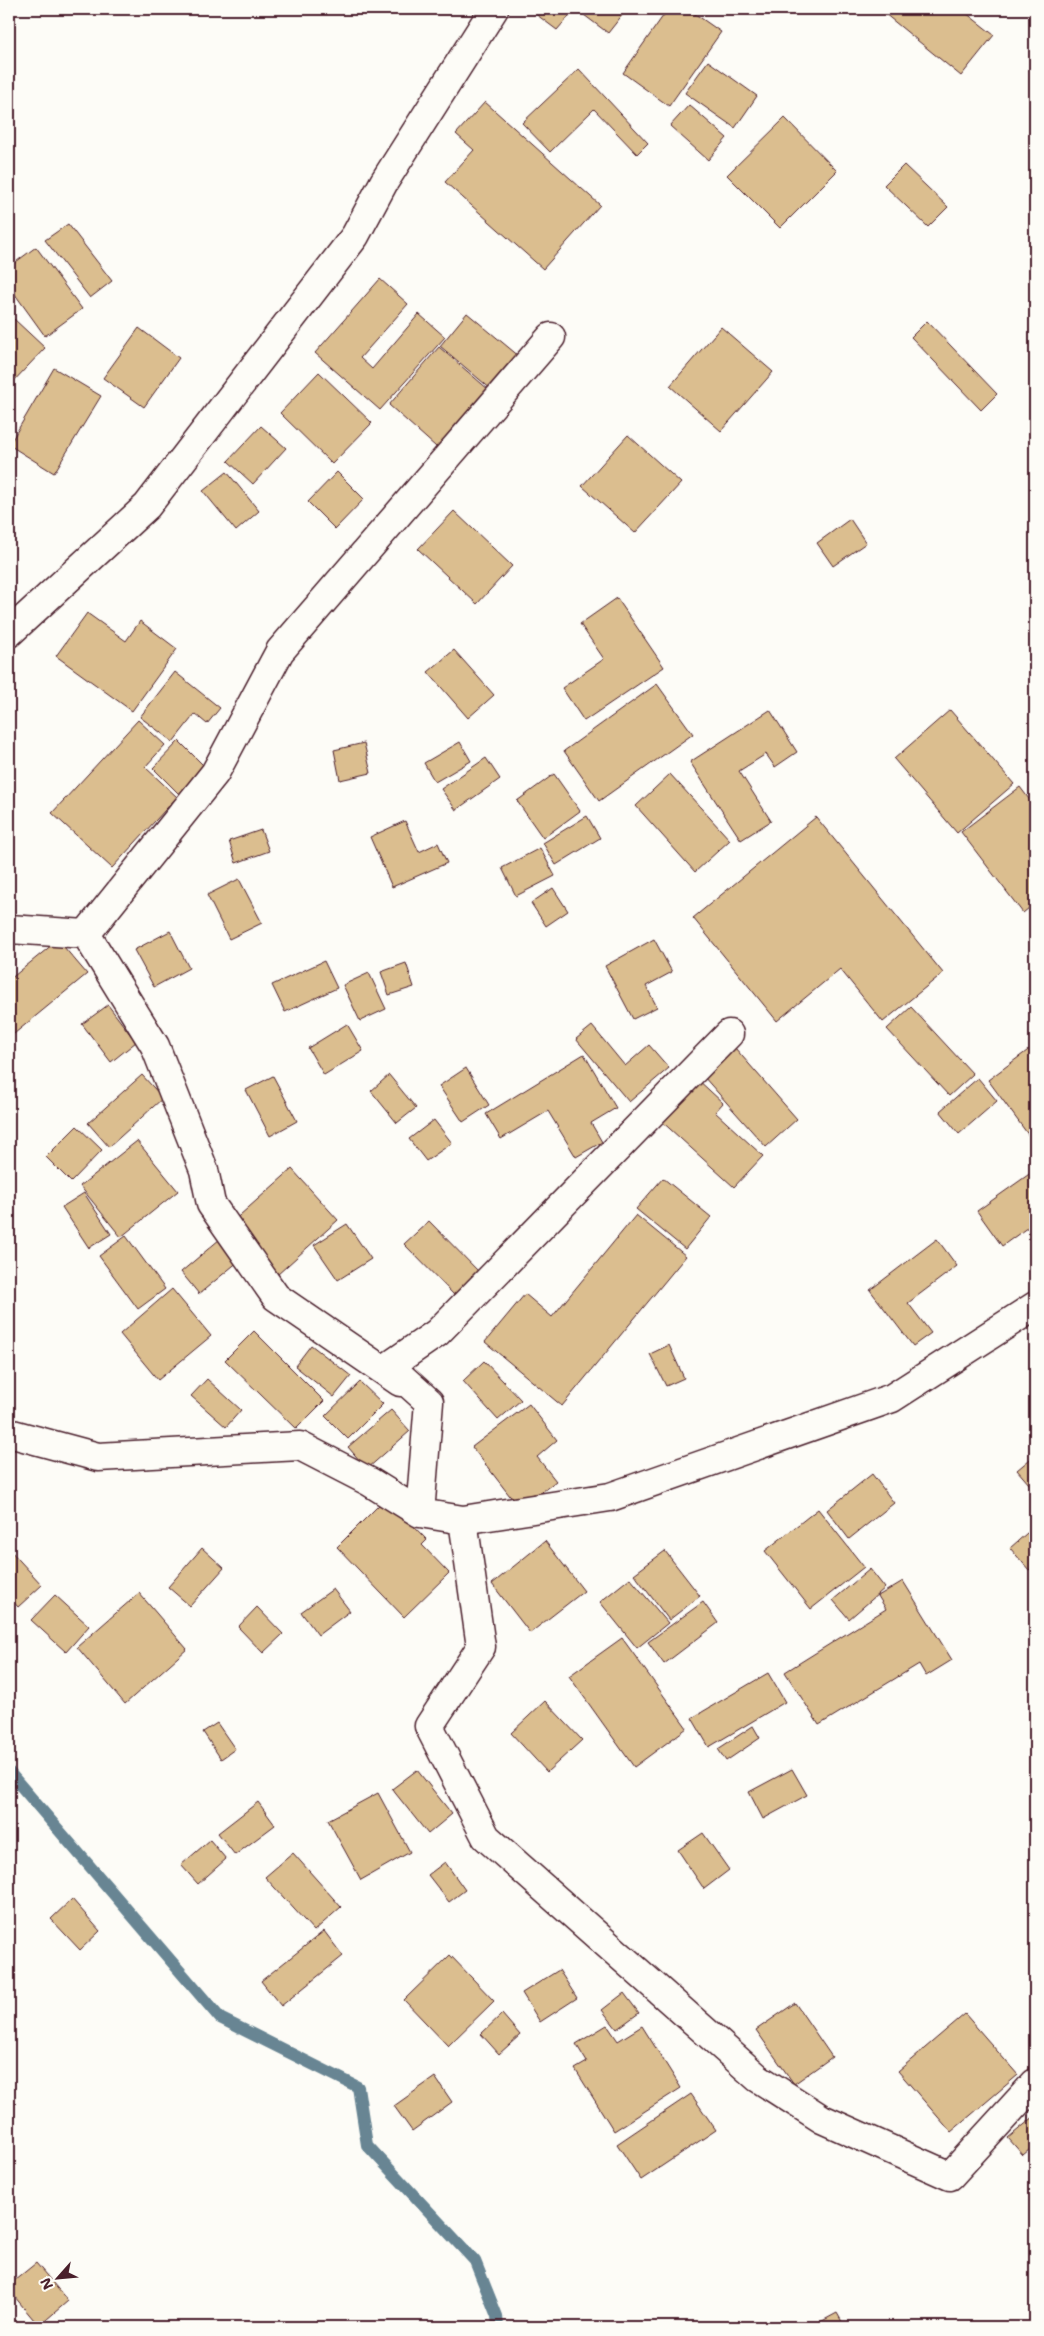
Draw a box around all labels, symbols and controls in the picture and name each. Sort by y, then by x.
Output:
north arrow [32,2254,82,2304]
text: N [36,2275,57,2293]

